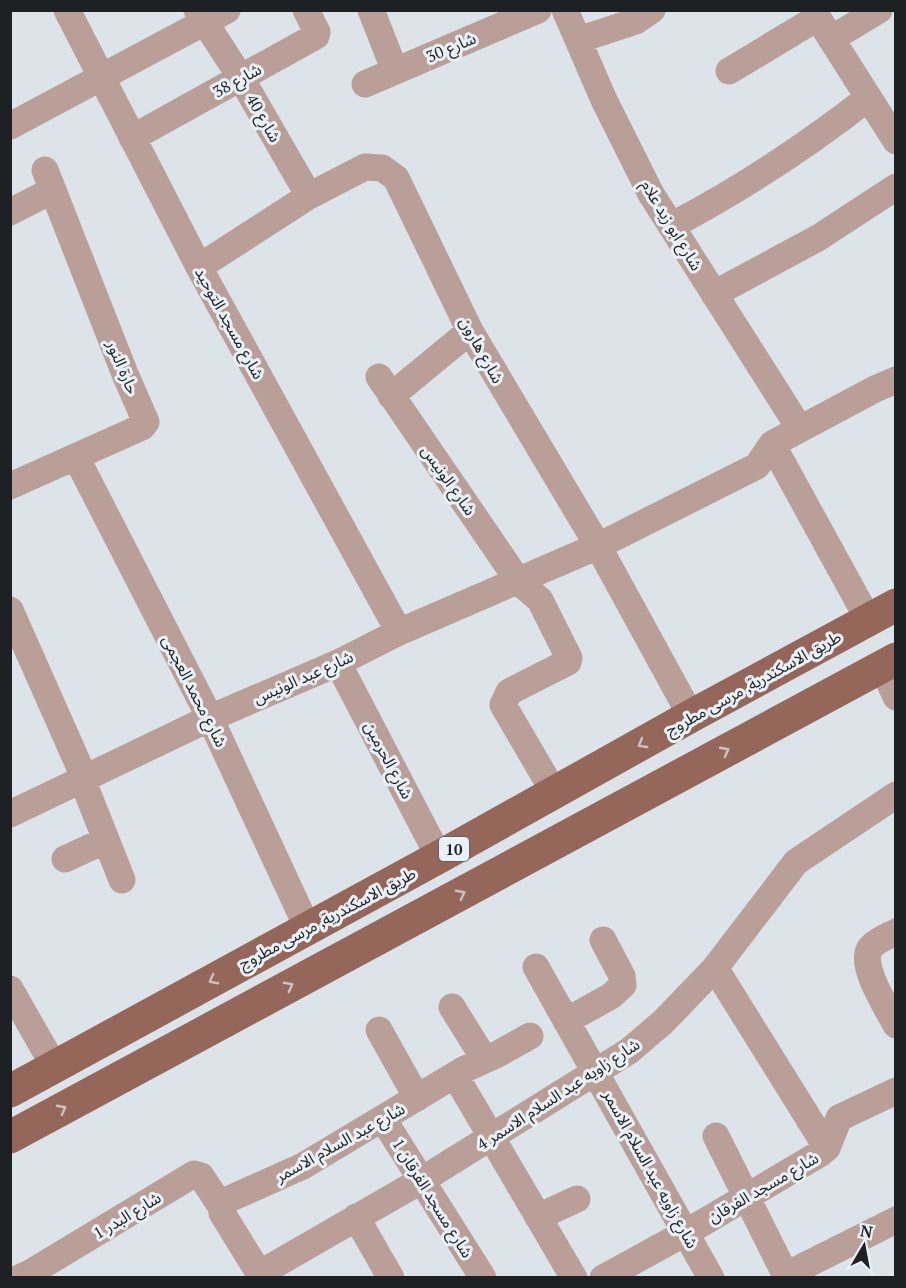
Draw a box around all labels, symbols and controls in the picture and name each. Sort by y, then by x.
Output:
street label: شارع 30 [423,27,480,69]
street label: شارع 38 [209,58,266,104]
street label: شارع 40 [240,90,287,147]
street label: شارع ابو زيد علام [634,175,708,276]
street label: شارع مسجد التوحيد [188,263,270,384]
street label: شارع هارون [453,313,509,388]
street label: حارة النور [101,336,144,397]
street label: شارع الونيس [415,440,481,521]
street label: طريق الاسكندرية, مرسى مطروح [661,625,846,742]
street label: شارع محمد العجمى [156,631,233,752]
street label: شارع عبد الونيس [250,645,357,711]
street label: شارع الحرمين [358,717,419,804]
one-way arrow [638,737,648,748]
one-way arrow [718,747,729,758]
road number: 10 [439,837,469,861]
street label: طريق الاسكندرية, مرسى مطروح [235,862,421,976]
one-way arrow [454,890,465,901]
one-way arrow [209,973,220,984]
one-way arrow [283,982,293,993]
street label: شارع زاويه عبد السلام الاسمر 4 [472,1033,645,1157]
street label: شارع زاويه عبد السلام الاسمر [596,1085,704,1253]
street label: شارع عبد السلام الاسمر [270,1097,410,1189]
one-way arrow [56,1105,66,1116]
street label: شارع مسجد الفرقان 1 [386,1134,479,1263]
street label: شارع مسجد الفرقان [704,1146,823,1229]
street label: شارع البدر 1 [89,1186,166,1246]
north arrow [834,1216,894,1276]
text: N [859,1219,874,1243]

